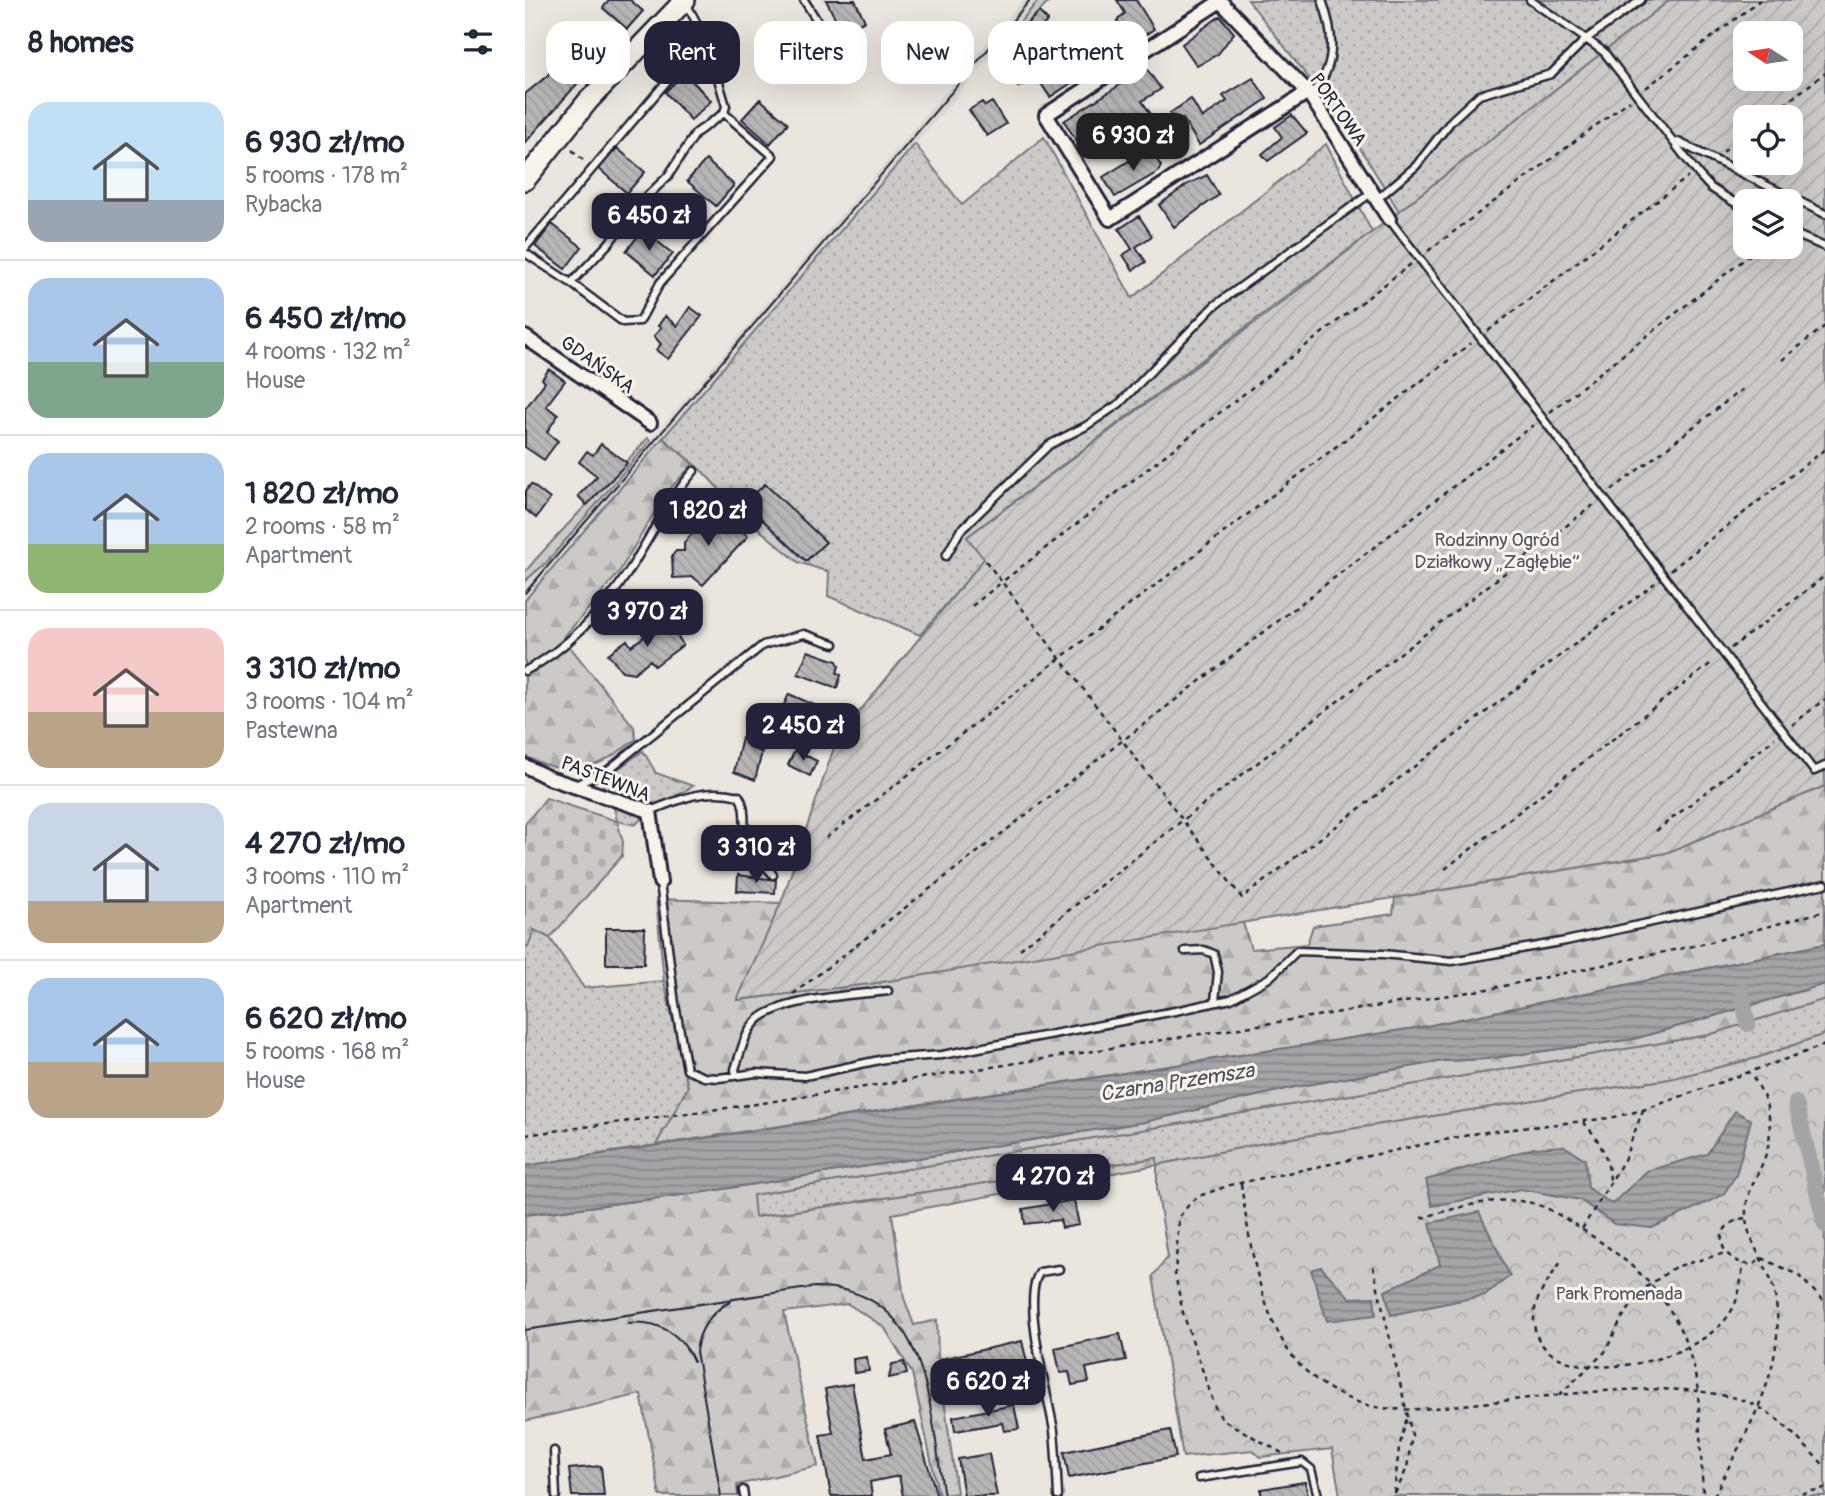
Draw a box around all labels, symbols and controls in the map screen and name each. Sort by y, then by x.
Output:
chip: Buy [546,21,630,84]
chip: Rent [644,21,740,84]
chip: Filters [754,21,867,84]
chip: New [881,21,974,84]
chip: Apartment [988,21,1148,84]
north arrow [1733,21,1803,91]
map controls [1733,21,1803,259]
icon: filters [459,23,497,61]
text: 8 homes [28,24,134,61]
street label: PORTOWA [1304,68,1372,151]
button: locate [1733,105,1803,175]
pin: 6 930 zł [1061,114,1205,173]
text: 6 930 zł [1092,121,1174,150]
text: 6 930 zł/mo [245,124,405,161]
icon: home [84,130,168,214]
text: 5 rooms · 178 m² [245,161,408,190]
button: layers [1733,189,1803,259]
text: Rybacka [245,190,322,219]
pin: 6 450 zł [577,194,721,253]
text: 6 450 zł [608,201,690,230]
text: 6 450 zł/mo [245,300,406,337]
icon: home [84,306,168,390]
street label: GDAŃSKA [556,331,639,399]
text: 4 rooms · 132 m² [245,337,411,366]
text: House [245,366,305,395]
text: 1 820 zł/mo [245,475,399,512]
icon: home [84,481,168,565]
pin: 1 820 zł [636,489,780,548]
text: 1 820 zł [670,496,746,525]
text: 2 rooms · 58 m² [245,512,400,541]
park label: Rodzinny Ogród Działkowy „Zagłębie” [1414,528,1580,574]
text: Apartment [245,541,352,570]
pin: 3 970 zł [575,590,719,649]
text: 3 970 zł [607,597,687,626]
text: 3 310 zł/mo [245,650,400,687]
icon: home [84,656,168,740]
text: 3 rooms · 104 m² [245,687,414,716]
pin: 2 450 zł [731,704,875,763]
text: 2 450 zł [762,711,844,740]
text: Pastewna [245,716,338,745]
street label: PASTEWNA [558,751,654,807]
text: 4 270 zł/mo [245,825,405,862]
pin: 3 310 zł [684,826,828,885]
icon: home [84,831,168,915]
text: 3 310 zł [717,833,795,862]
text: 3 rooms · 110 m² [245,862,409,891]
text: Apartment [245,891,352,920]
text: 6 620 zł/mo [245,1000,407,1037]
icon: home [84,1006,168,1090]
text: 5 rooms · 168 m² [245,1037,409,1066]
water label: Czarna Przemsza [1098,1057,1257,1108]
text: House [245,1066,305,1095]
pin: 4 270 zł [981,1154,1125,1214]
text: 4 270 zł [1012,1162,1094,1191]
park label: Park Promenada [1555,1282,1683,1306]
pin: 6 620 zł [916,1360,1060,1419]
text: 6 620 zł [947,1367,1029,1396]

